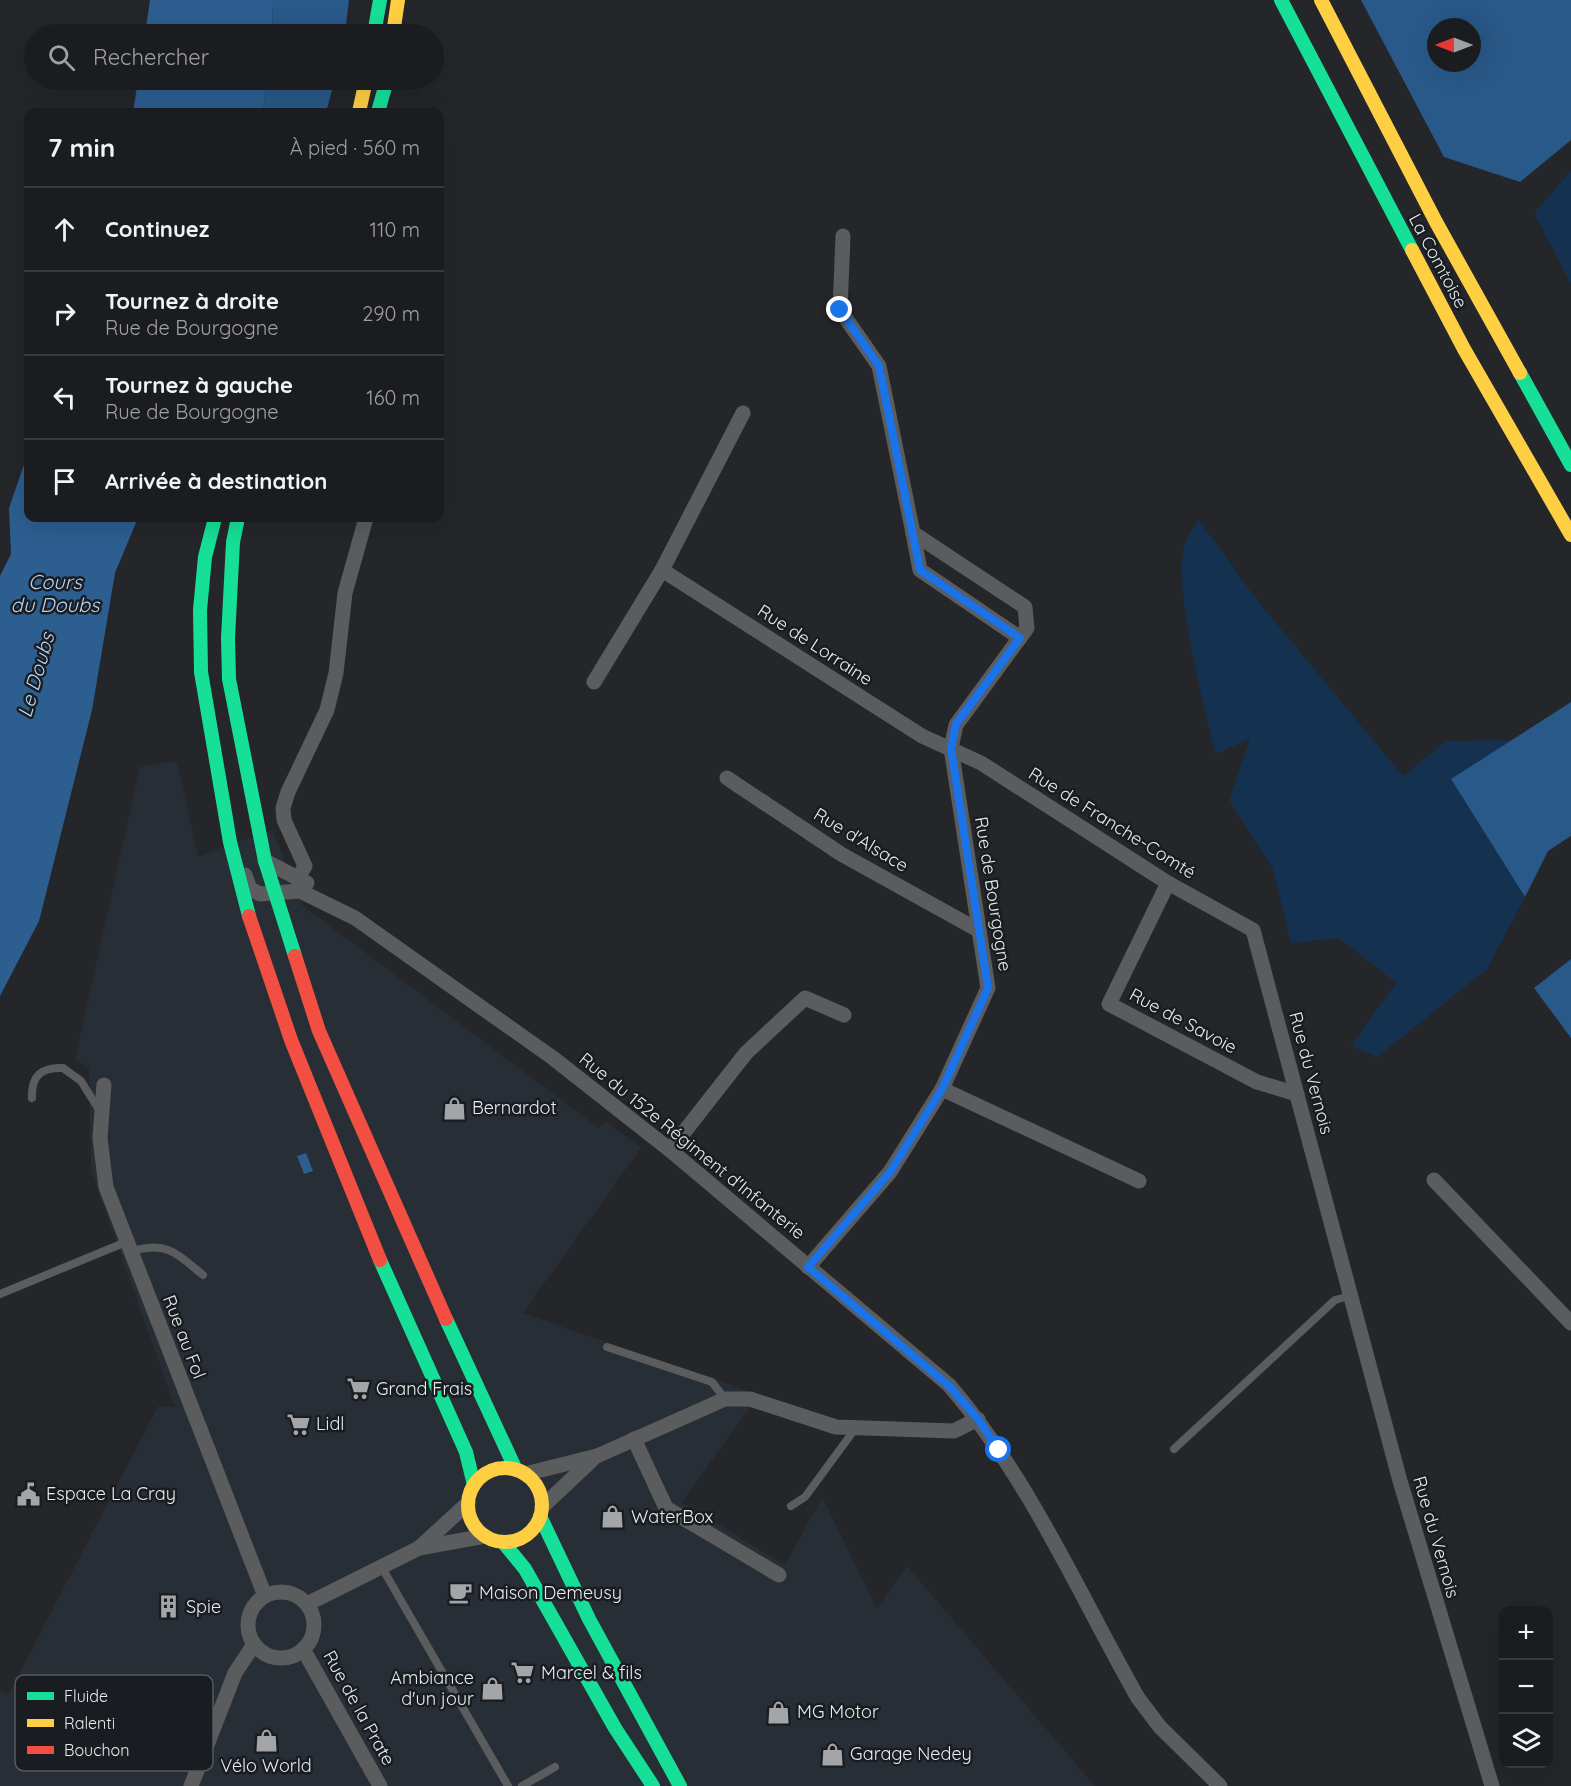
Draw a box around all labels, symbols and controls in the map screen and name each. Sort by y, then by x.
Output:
north arrow [1427,18,1481,72]
search box [24,24,444,90]
icon: search [45,41,78,74]
text: Rechercher [93,43,209,71]
text: 7 min [48,131,115,164]
text: À pied · 560 m [290,135,420,160]
street label: La Comtoise [1404,210,1473,312]
icon: ahead [48,213,81,246]
text: Continuez [105,215,209,243]
text: 110 m [370,217,420,242]
text: Tournez à droite [105,287,279,315]
route end [826,296,852,322]
icon: right [48,297,81,330]
text: 290 m [362,301,420,326]
text: Rue de Bourgogne [105,315,279,340]
text: Tournez à gauche [105,371,293,399]
icon: left [48,381,81,414]
text: 160 m [366,385,420,410]
text: Rue de Bourgogne [105,399,279,424]
icon: arrive [48,465,81,498]
text: Arrivée à destination [105,467,327,495]
water label: Cours du Doubs [11,569,101,617]
street label: Rue de Lorraine [753,599,877,690]
water label: Le Doubs [12,628,60,720]
street label: Rue de Franche-Comté [1024,762,1200,884]
street label: Rue d'Alsace [810,802,913,877]
street label: Rue de Bourgogne [970,815,1017,973]
street label: Rue de Savoie [1126,983,1241,1058]
street label: Rue du Vernois [1284,1009,1339,1137]
street label: Rue du 152e Régiment d'Infanterie [575,1047,810,1244]
shop icon: Bernardot [441,1095,467,1121]
place label: Bernardot [472,1096,557,1119]
street label: Rue au Fol [158,1292,211,1382]
supermarket icon: Grand Frais [345,1376,371,1402]
place label: Grand Frais [376,1377,472,1400]
supermarket icon: Lidl [285,1411,311,1437]
place label: Lidl [316,1412,344,1435]
route start [985,1436,1011,1462]
street label: Rue du Vernois [1408,1473,1465,1600]
public building icon: Espace La Cray [15,1481,41,1507]
place label: Espace La Cray [46,1482,176,1505]
shop icon: WaterBox [600,1504,626,1530]
place label: WaterBox [631,1505,714,1528]
cafe icon: Maison Demeusy [448,1580,474,1606]
place label: Maison Demeusy [479,1581,622,1604]
building icon: Spie [155,1594,181,1620]
place label: Spie [186,1595,221,1618]
map controls [1499,1606,1553,1768]
button: + [1499,1606,1553,1660]
street label: Rue de la Prate [318,1646,400,1769]
supermarket icon: Marcel & fils [510,1660,536,1686]
button: − [1499,1660,1553,1714]
place label: Marcel & fils [541,1661,642,1684]
place label: Ambiance d'un jour [390,1666,474,1710]
legend [15,1675,213,1771]
shop icon: Ambiance d'un jour [479,1675,505,1701]
text: Fluide [64,1686,108,1706]
shop icon: MG Motor [766,1699,792,1725]
place label: MG Motor [797,1700,879,1723]
text: Ralenti [64,1713,115,1733]
button: layers [1499,1714,1553,1768]
shop icon: Vélo World [253,1727,279,1753]
text: Bouchon [64,1740,129,1760]
shop icon: Garage Nedey [819,1741,845,1767]
place label: Garage Nedey [850,1742,972,1765]
place label: Vélo World [220,1754,312,1777]

